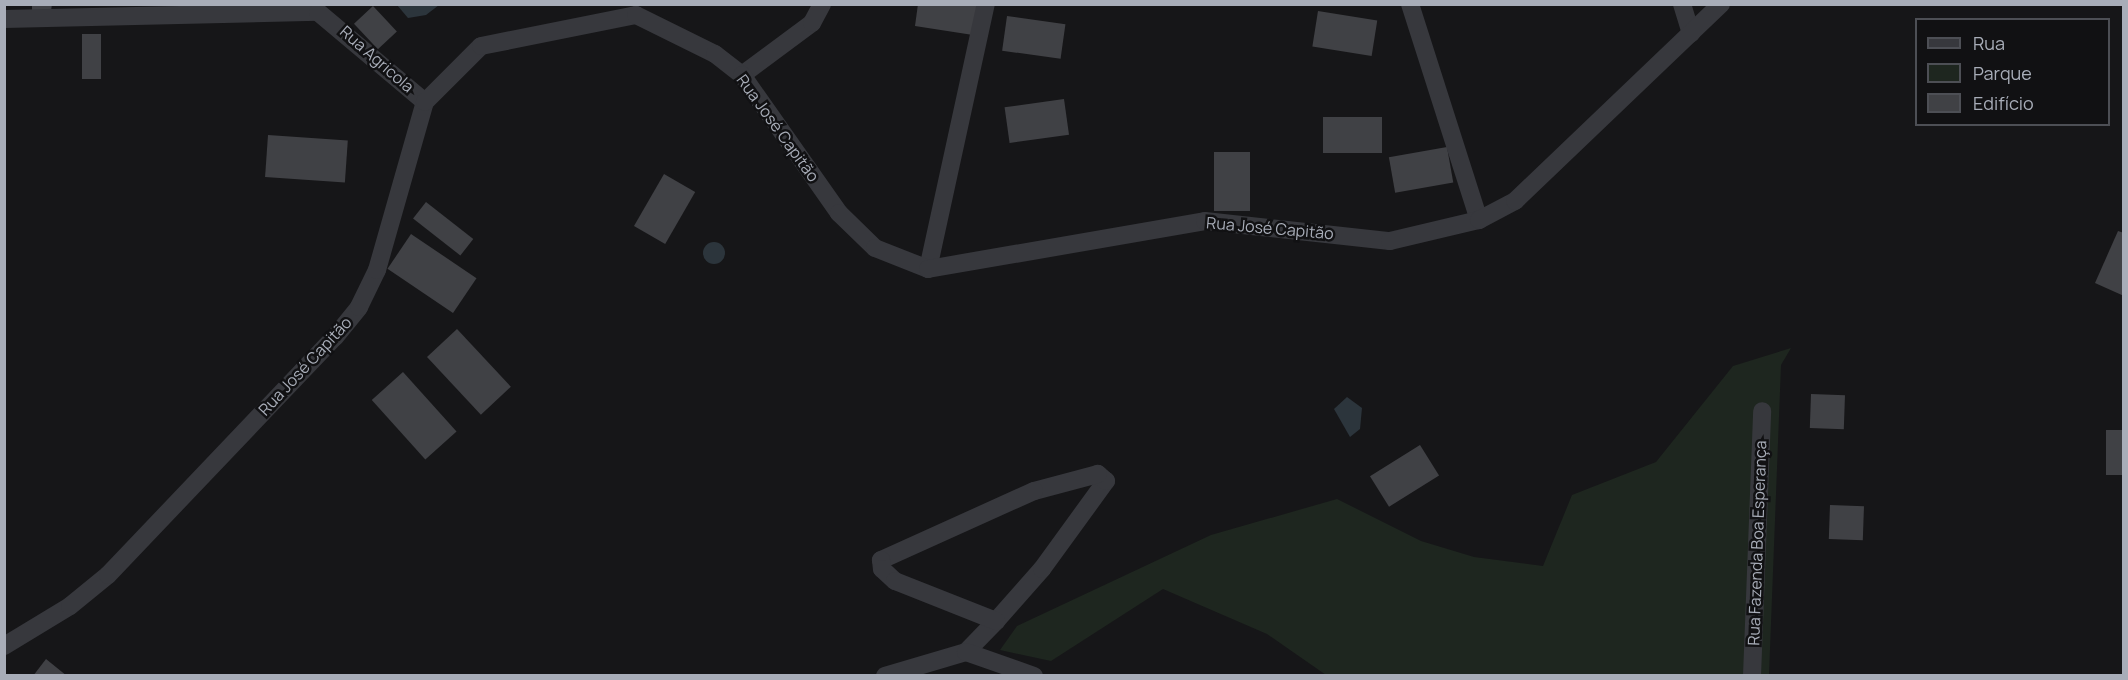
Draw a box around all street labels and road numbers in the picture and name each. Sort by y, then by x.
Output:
street label: Rua Agricola [336,22,418,96]
street label: Rua José Capitão [733,71,823,185]
street label: Rua José Capitão [1206,213,1334,243]
street label: Rua José Capitão [254,313,356,419]
street label: Rua Fazenda Boa Esperança [1744,440,1770,646]

